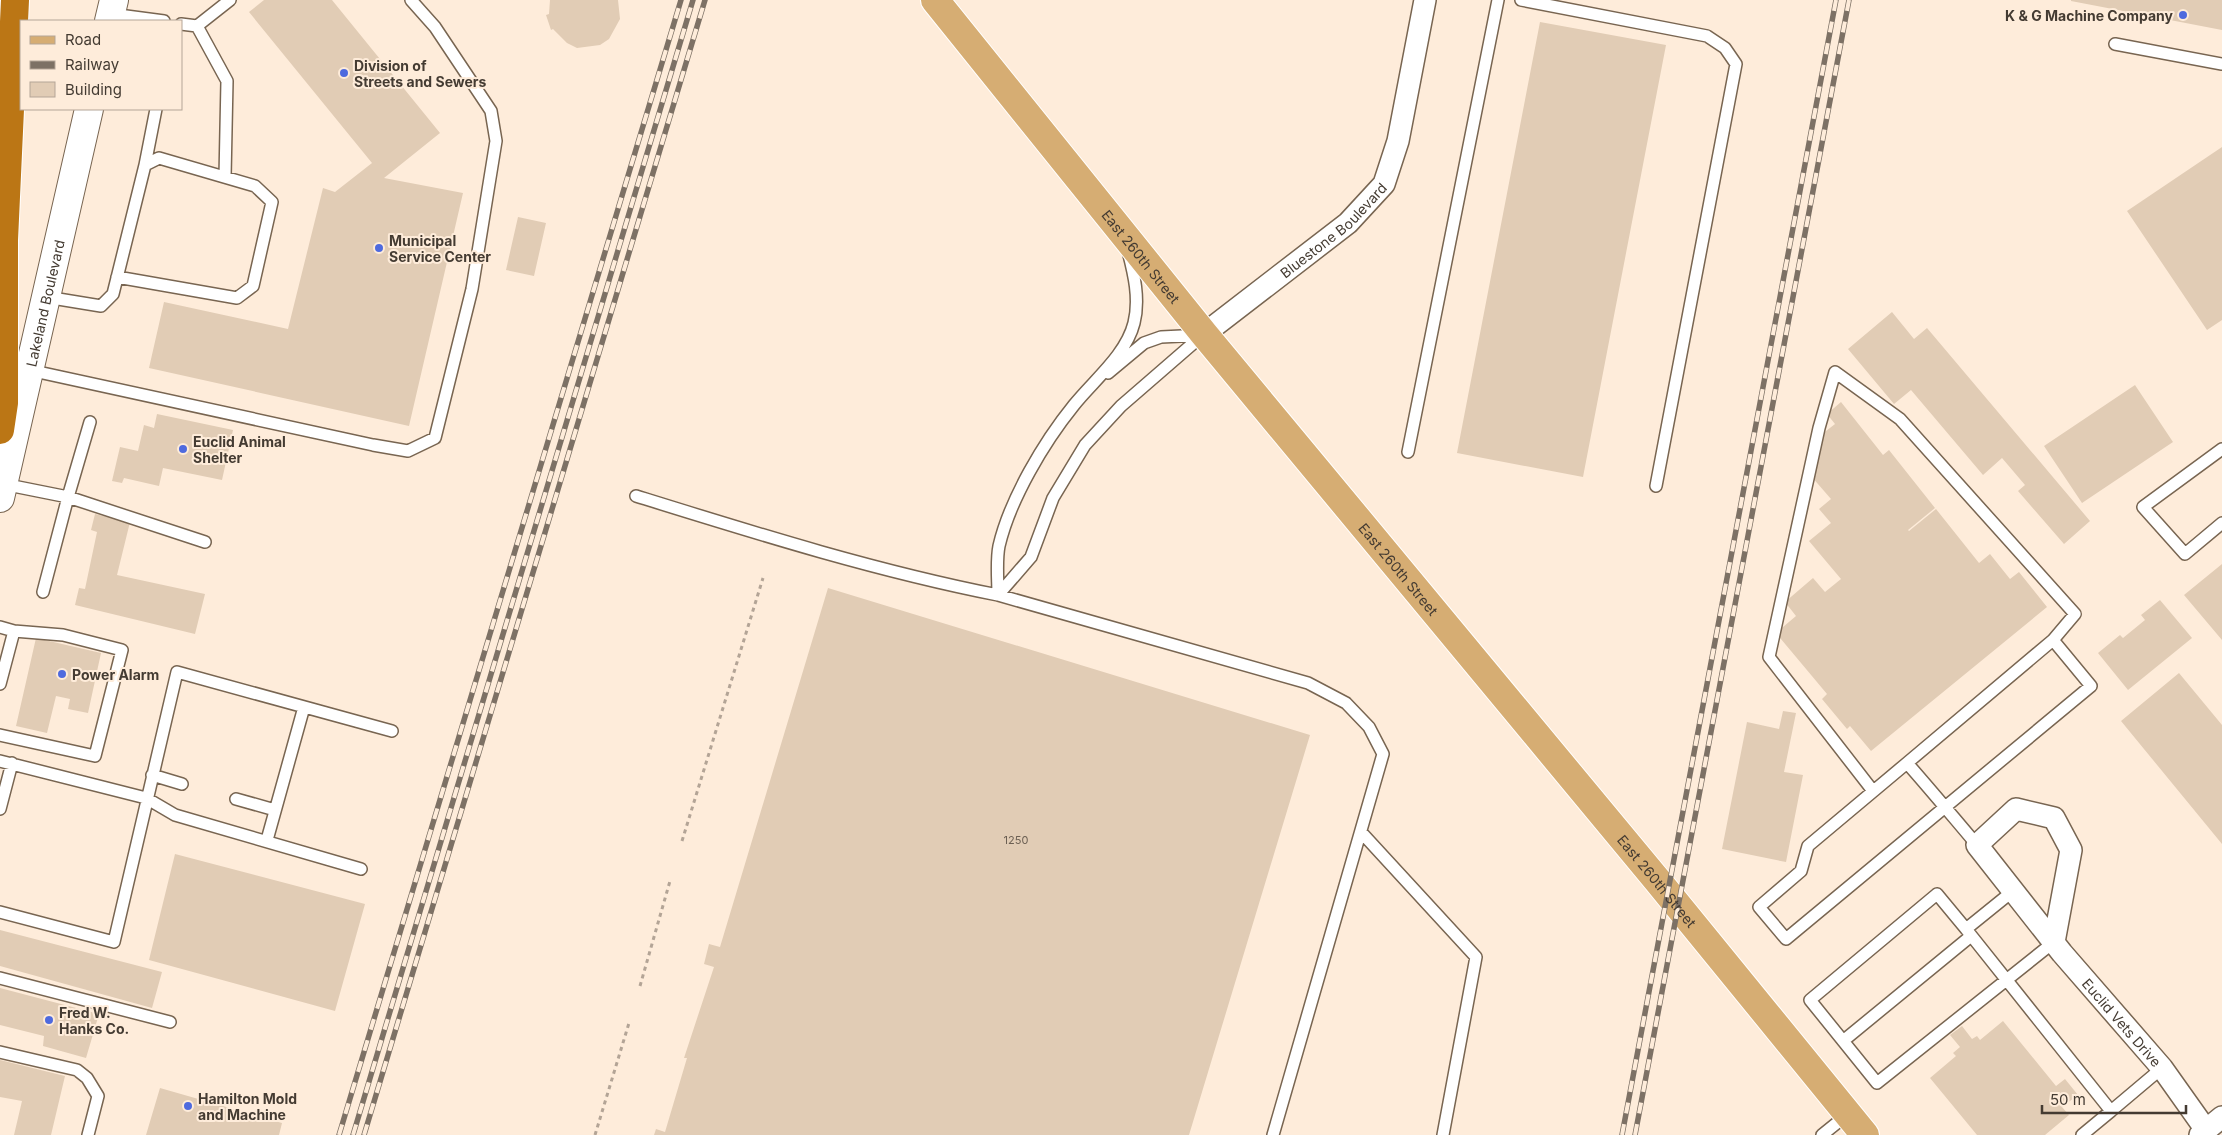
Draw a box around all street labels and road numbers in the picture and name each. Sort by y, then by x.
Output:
street label: Bluestone Boulevard [1276,179,1390,281]
street label: East 260th Street [1099,206,1184,307]
street label: Lakeland Boulevard [22,238,67,368]
street label: East 260th Street [1356,519,1442,619]
street label: East 260th Street [1614,831,1701,931]
street label: Euclid Vets Drive [2079,974,2165,1070]

